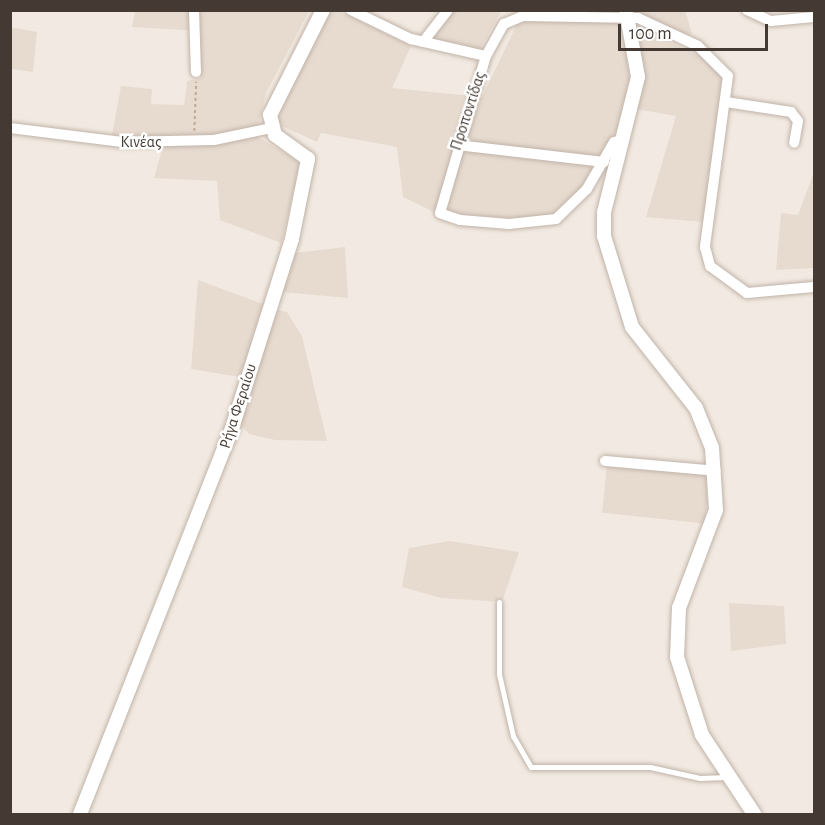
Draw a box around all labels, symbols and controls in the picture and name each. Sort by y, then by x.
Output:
scale bar [621,12,771,50]
text: 100 m [629,25,672,43]
street label: Προποντίδας [446,69,490,153]
street label: Κινέας [121,132,161,152]
street label: Ρήγα Φεραίου [215,361,261,451]

